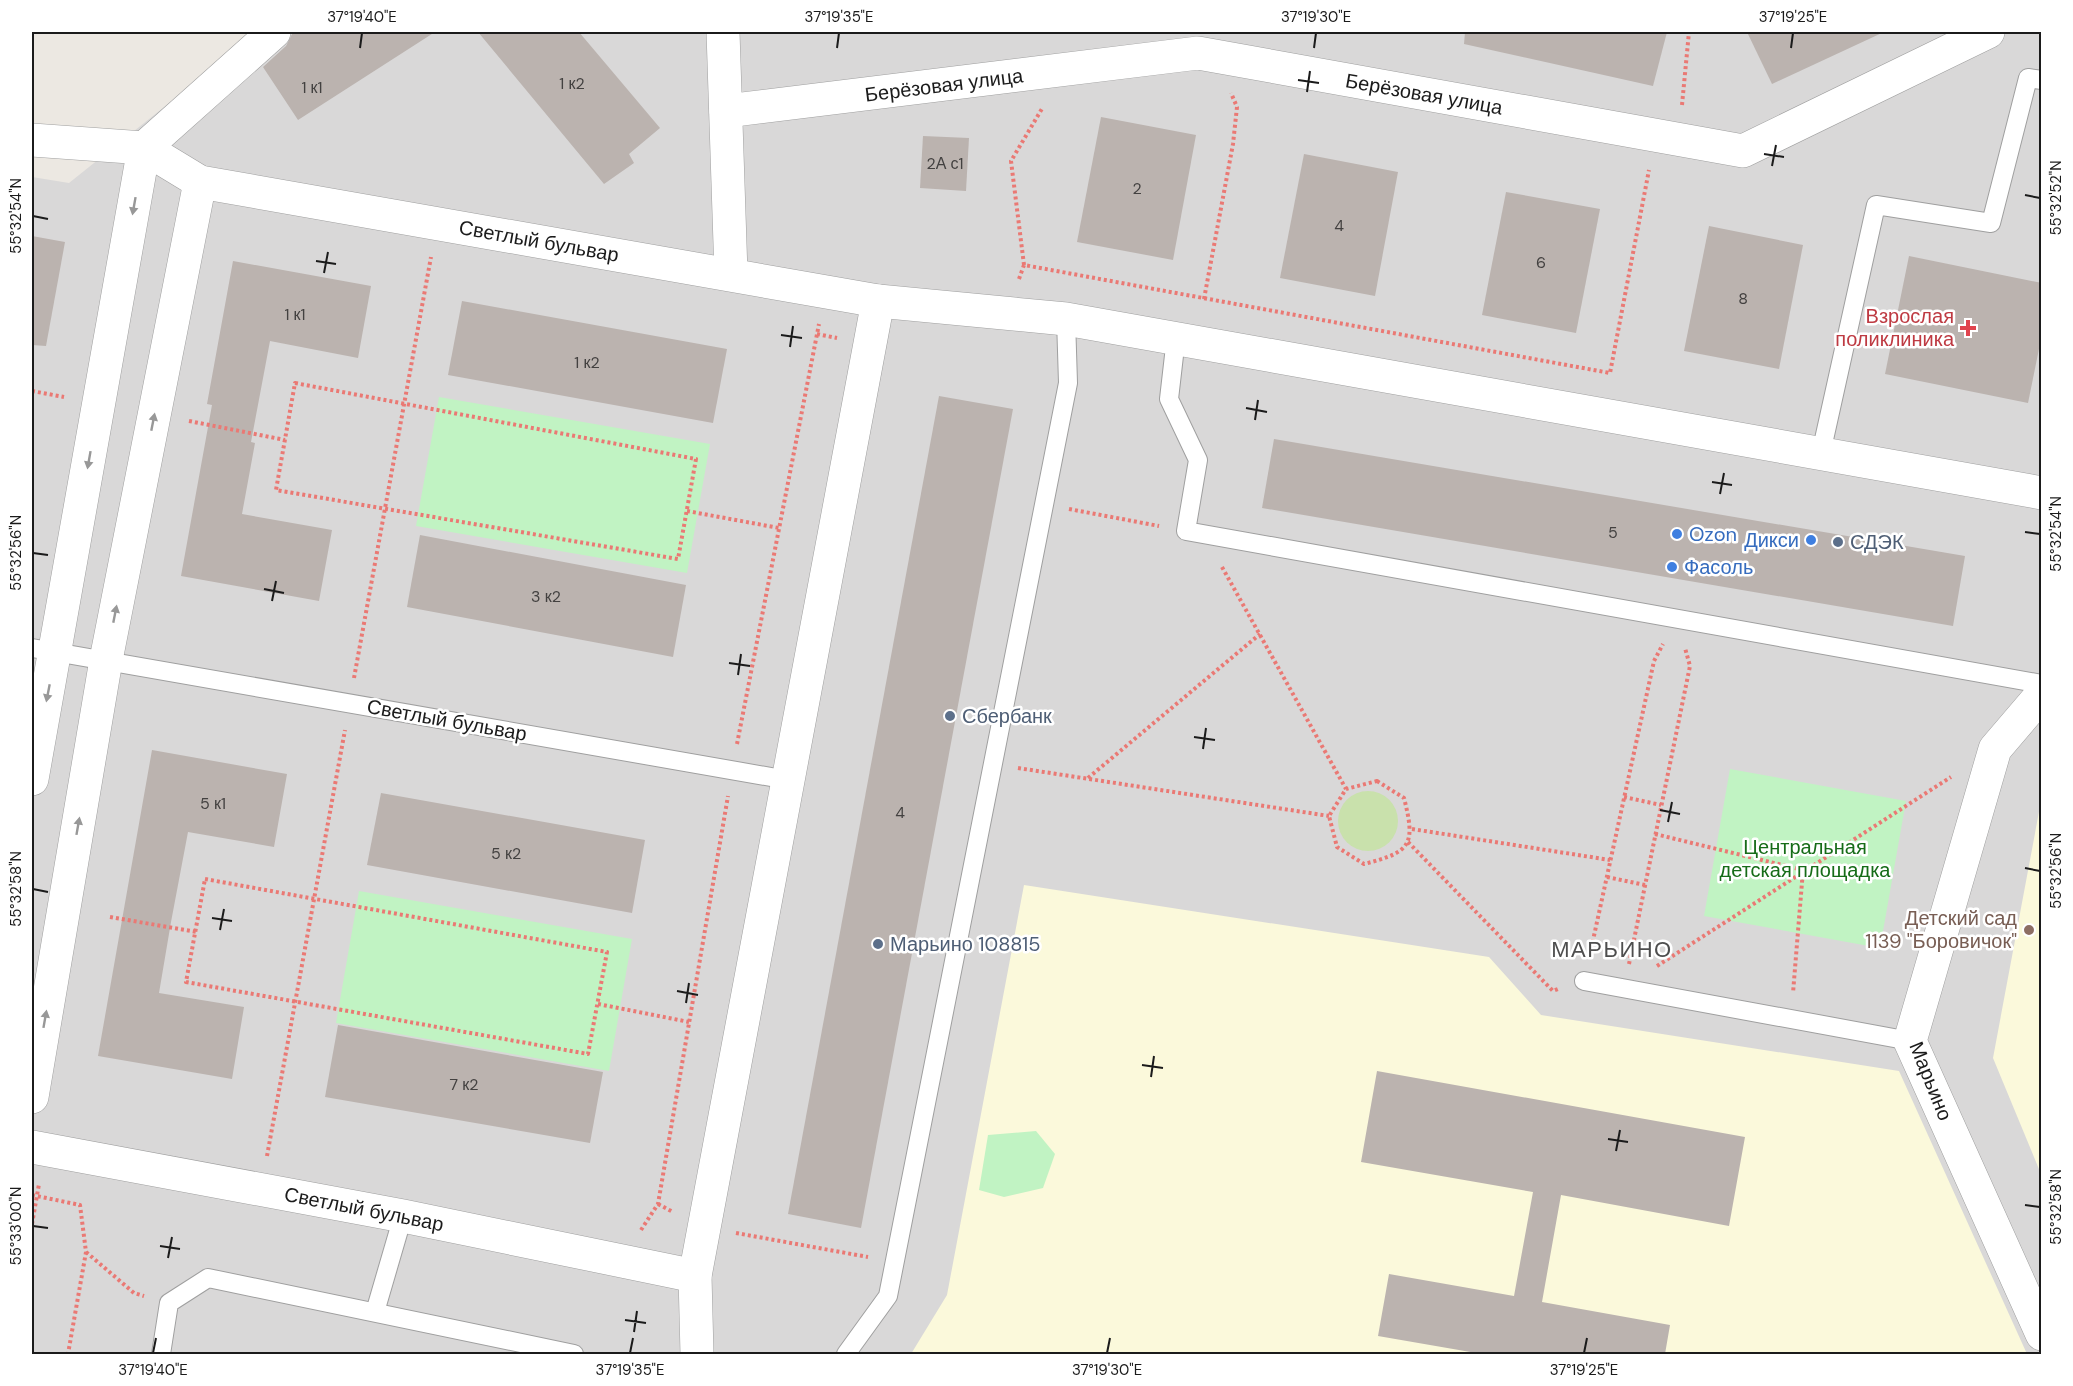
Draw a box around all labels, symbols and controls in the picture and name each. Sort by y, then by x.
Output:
text: 37°19'40"E [327,7,397,27]
text: 37°19'35"E [805,7,873,27]
text: 37°19'30"E [1281,7,1351,27]
text: 37°19'25"E [1759,7,1827,27]
street label: Берёзовая улица [863,62,1025,108]
street label: Берёзовая улица [1343,67,1506,121]
house number: 1 к2 [559,73,585,94]
house number: 1 к1 [301,77,323,98]
house number: 2А с1 [926,153,964,174]
text: 55°32'52"N [2046,160,2066,236]
text: 55°32'54"N [6,178,26,254]
house number: 2 [1132,178,1142,199]
one-way arrow [129,196,138,215]
street label: Светлый бульвар [457,214,621,268]
house number: 4 [1334,215,1344,236]
house number: 6 [1536,252,1546,273]
house number: 8 [1738,288,1748,309]
place label: Взрослая поликлиника [1835,303,1955,352]
house number: 1 к1 [284,304,306,325]
marker: Взрослая поликлиника [1959,319,1977,337]
house number: 1 к2 [574,352,600,373]
one-way arrow [149,413,158,432]
one-way arrow [84,451,93,470]
text: 55°32'54"N [2046,496,2066,572]
text: 55°32'56"N [6,515,26,591]
place label: Ozon [1689,521,1737,547]
house number: 5 [1608,522,1618,543]
marker: Ozon [1670,527,1684,541]
place label: Дикси [1744,527,1799,553]
place label: СДЭК [1850,529,1904,555]
marker: Дикси [1804,533,1818,547]
marker: СДЭК [1831,535,1845,549]
place label: Фасоль [1684,554,1753,580]
marker: Фасоль [1665,560,1679,574]
house number: 3 к2 [531,586,561,607]
one-way arrow [111,604,120,623]
one-way arrow [43,684,52,703]
street label: Светлый бульвар [365,693,529,747]
place label: Сбербанк [962,703,1052,729]
marker: Сбербанк [943,709,957,723]
house number: 5 к1 [200,793,226,814]
house number: 4 [895,802,905,823]
one-way arrow [74,817,83,836]
text: 55°32'56"N [2046,833,2066,909]
park label: Центральная детская площадка [1720,834,1891,883]
house number: 5 к2 [491,843,521,864]
text: 55°32'58"N [6,851,26,927]
place label: Детский сад 1139 "Боровичок" [1865,905,2017,954]
marker: Детский сад 1139 "Боровичок" [2022,923,2036,937]
place label: Марьино 108815 [890,931,1041,957]
district label: МАРЬИНО [1551,935,1673,964]
marker: Марьино 108815 [871,937,885,951]
one-way arrow [41,1009,50,1028]
street label: Марьино [1903,1038,1959,1124]
house number: 7 к2 [449,1074,479,1095]
text: 55°32'58"N [2046,1169,2066,1245]
street label: Светлый бульвар [282,1181,446,1237]
text: 55°33'00"N [6,1187,26,1265]
text: 37°19'40"E [118,1360,188,1380]
text: 37°19'35"E [596,1360,664,1380]
text: 37°19'30"E [1072,1360,1142,1380]
text: 37°19'25"E [1550,1360,1618,1380]

